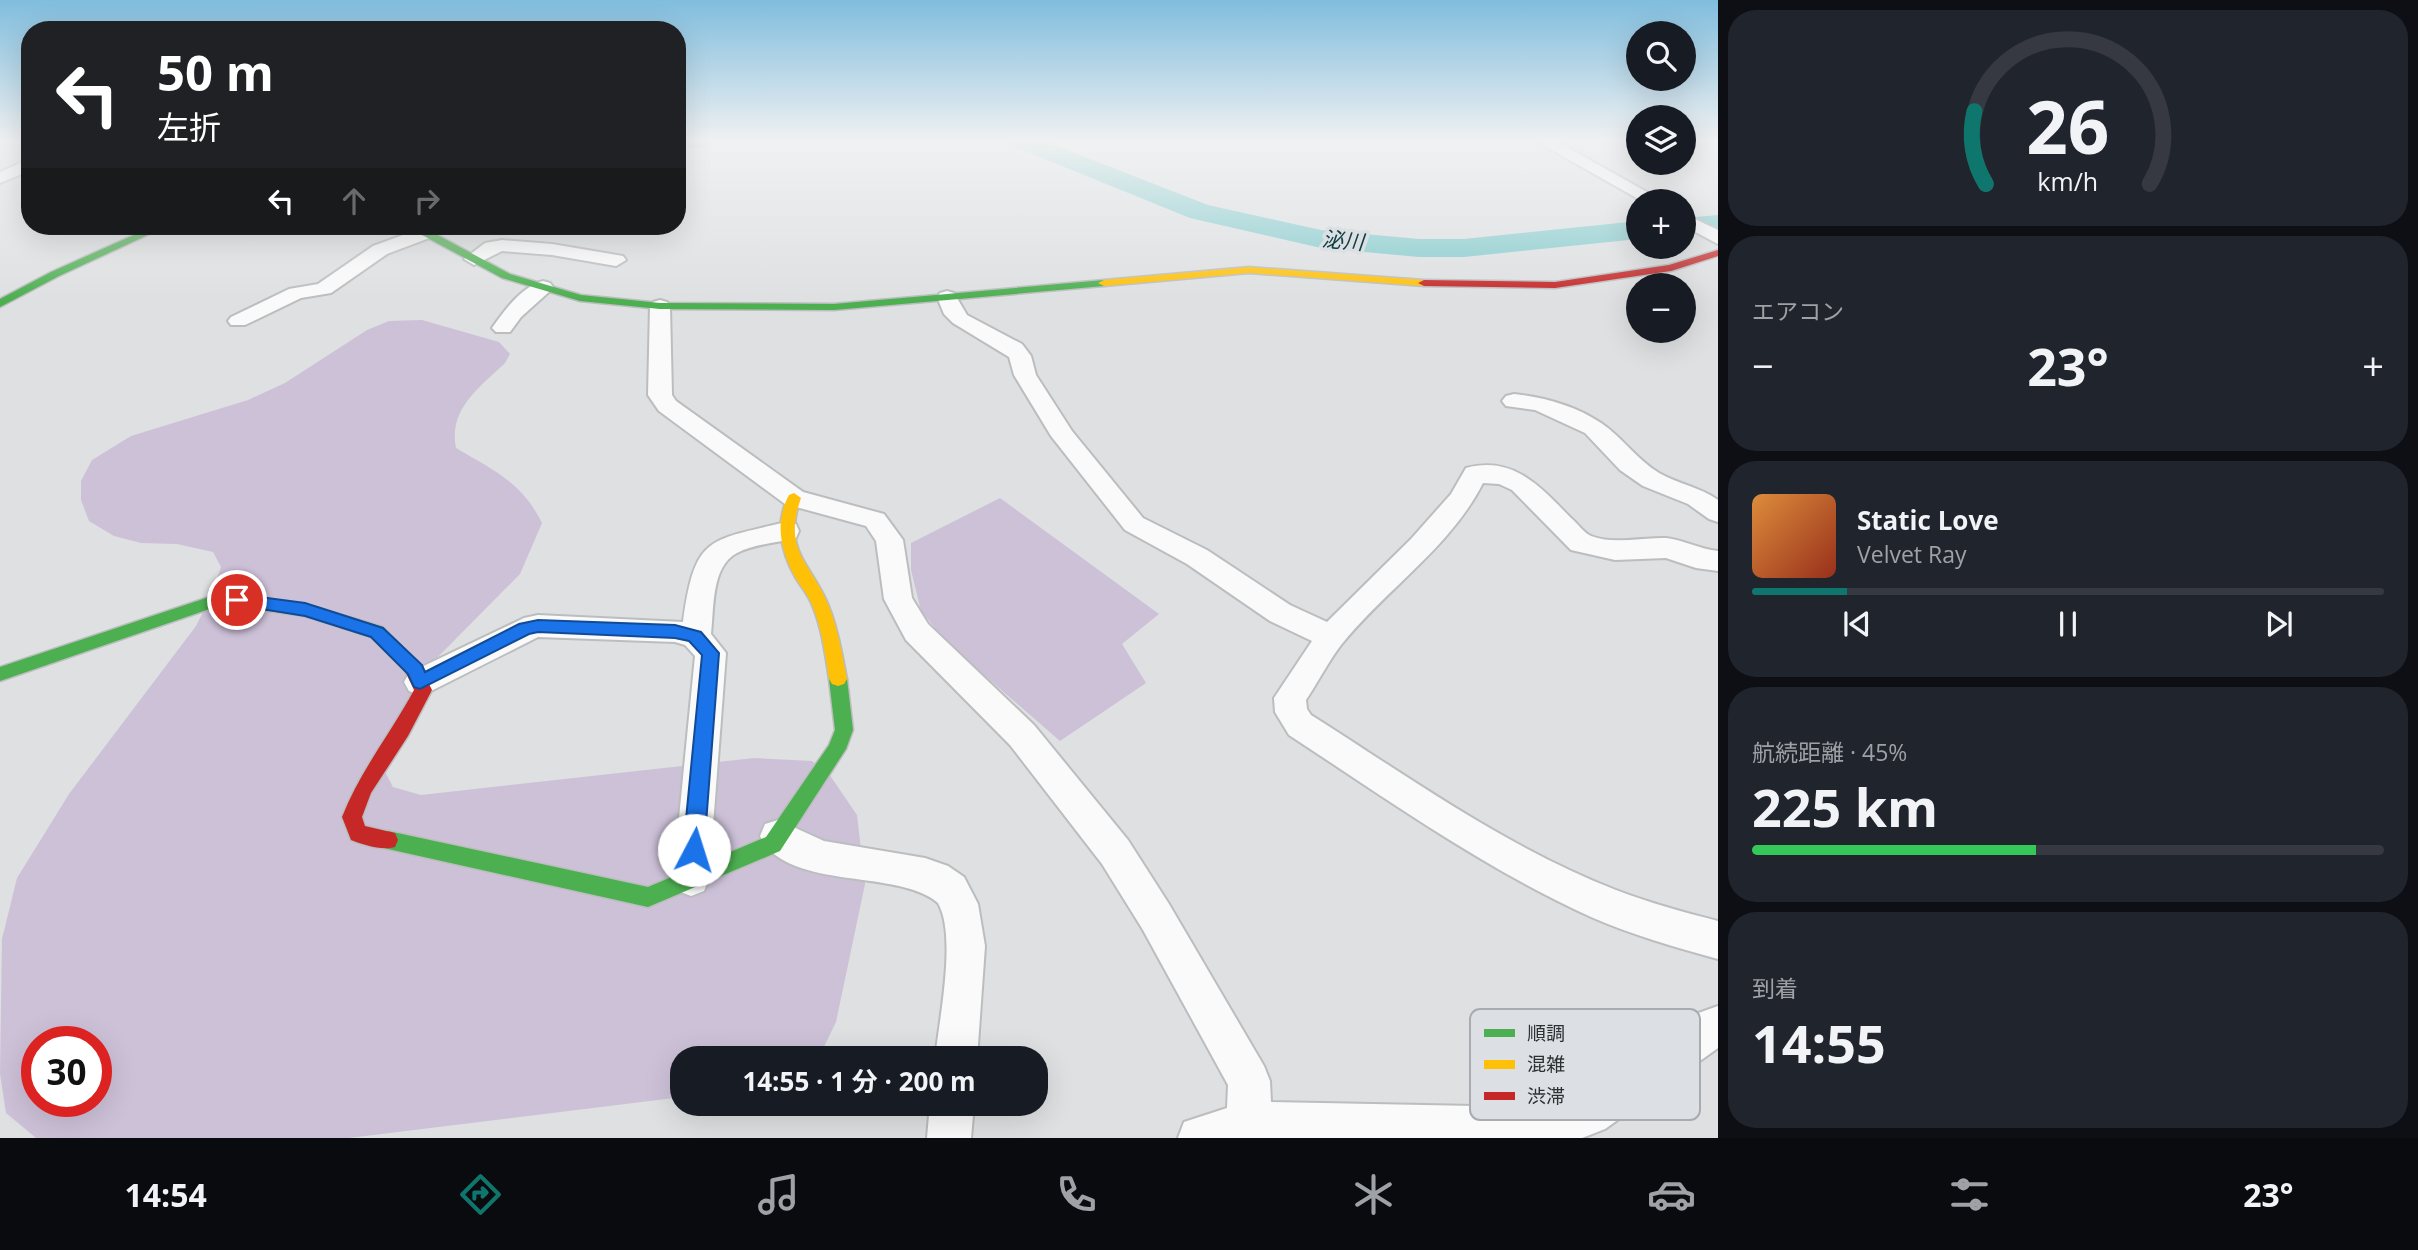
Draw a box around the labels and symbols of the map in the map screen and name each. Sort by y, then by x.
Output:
water label: 泌川 [1321,224,1367,256]
pin [207,570,267,630]
position arrow [657,813,731,887]
legend [1470,1009,1700,1120]
text: 順調 [1527,1020,1565,1046]
speed limit sign: 30 [21,1026,112,1117]
text: 混雑 [1527,1051,1565,1077]
text: 渋滞 [1527,1083,1565,1109]

